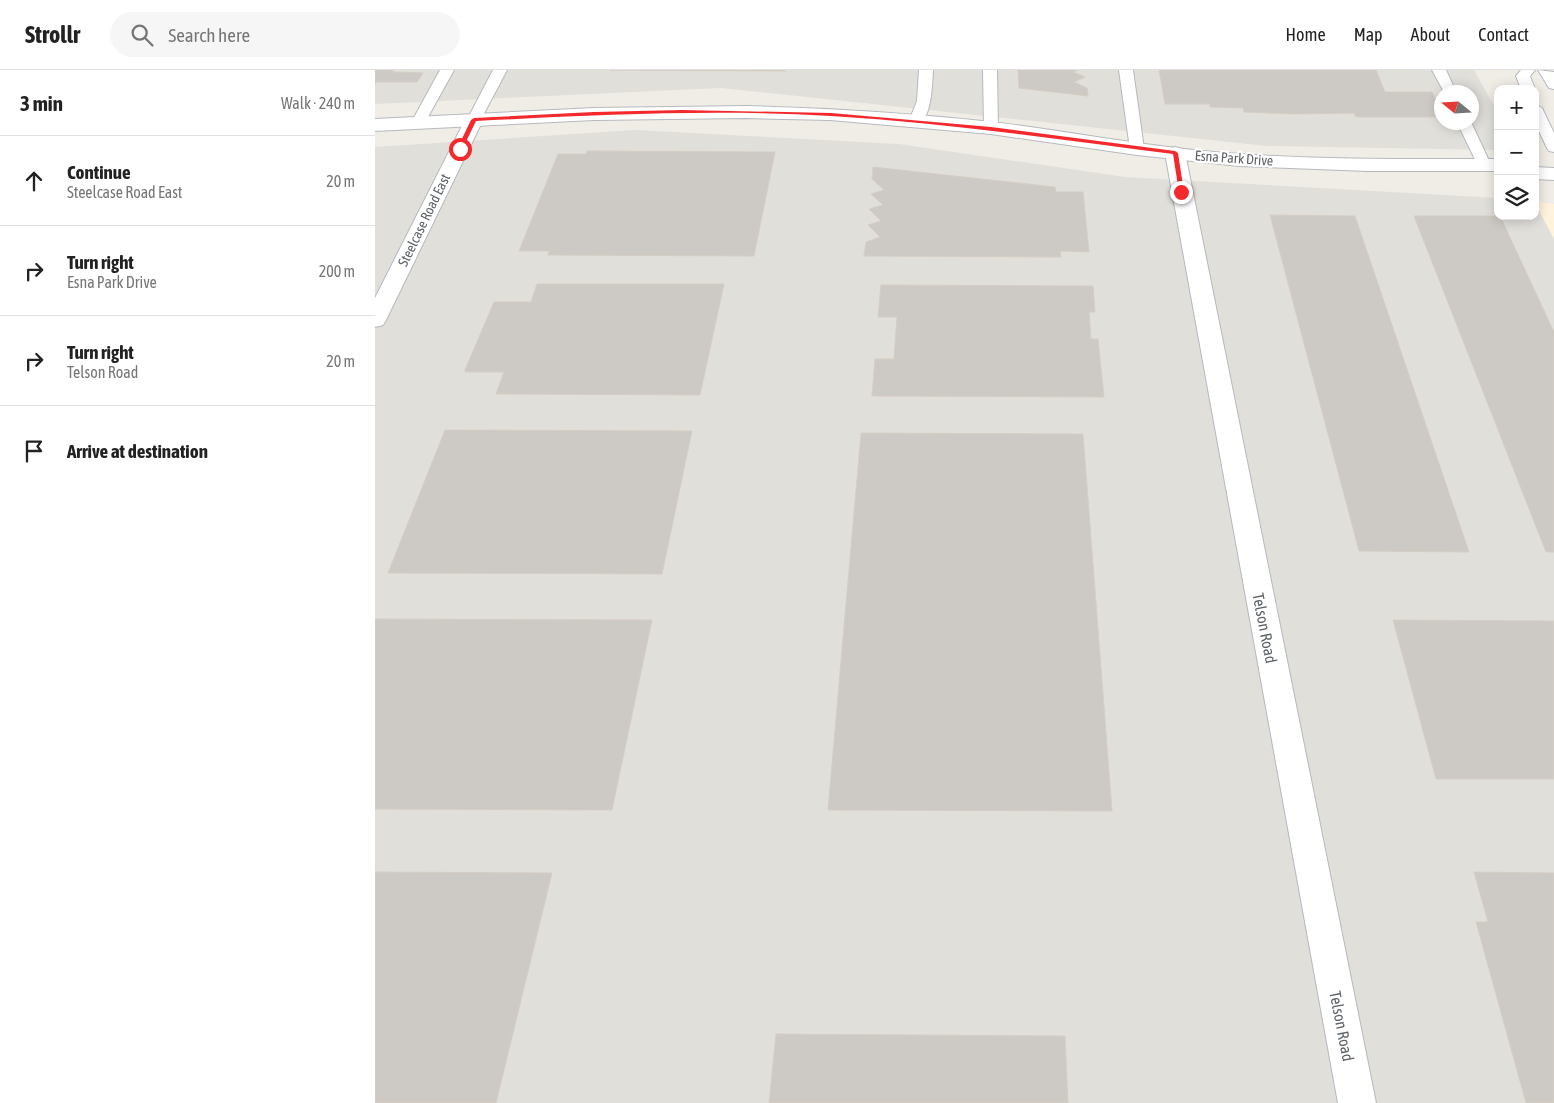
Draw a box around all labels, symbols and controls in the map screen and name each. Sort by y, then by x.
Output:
search box [110,12,460,57]
text: Strollr [25,21,80,48]
icon: search [128,21,156,49]
text: Search here [168,24,250,46]
text: Home [1286,24,1326,45]
text: Map [1354,24,1383,45]
text: About [1411,24,1450,45]
text: Contact [1478,24,1529,45]
north arrow [1434,85,1479,130]
map controls [1494,85,1539,220]
button: + [1494,85,1539,130]
text: 3 min [20,91,63,115]
text: Walk · 240 m [281,94,355,112]
button: − [1494,130,1539,175]
route start [449,138,472,161]
street label: Esna Park Drive [1194,147,1274,169]
text: Continue [67,161,131,183]
icon: ahead [20,167,48,195]
street label: Steelcase Road East [395,171,453,269]
text: 20 m [326,172,355,190]
button: layers [1494,175,1539,220]
route end [1170,181,1193,204]
text: Steelcase Road East [67,183,182,201]
text: Turn right [67,251,134,273]
icon: right [20,257,48,285]
text: 200 m [319,262,355,280]
text: Esna Park Drive [67,273,157,291]
text: Turn right [67,341,134,363]
icon: right [20,347,48,375]
text: 20 m [326,352,355,370]
text: Telson Road [67,363,138,381]
icon: arrive [20,437,48,465]
text: Arrive at destination [67,440,208,462]
street label: Telson Road [1249,591,1281,665]
street label: Telson Road [1326,989,1358,1063]

